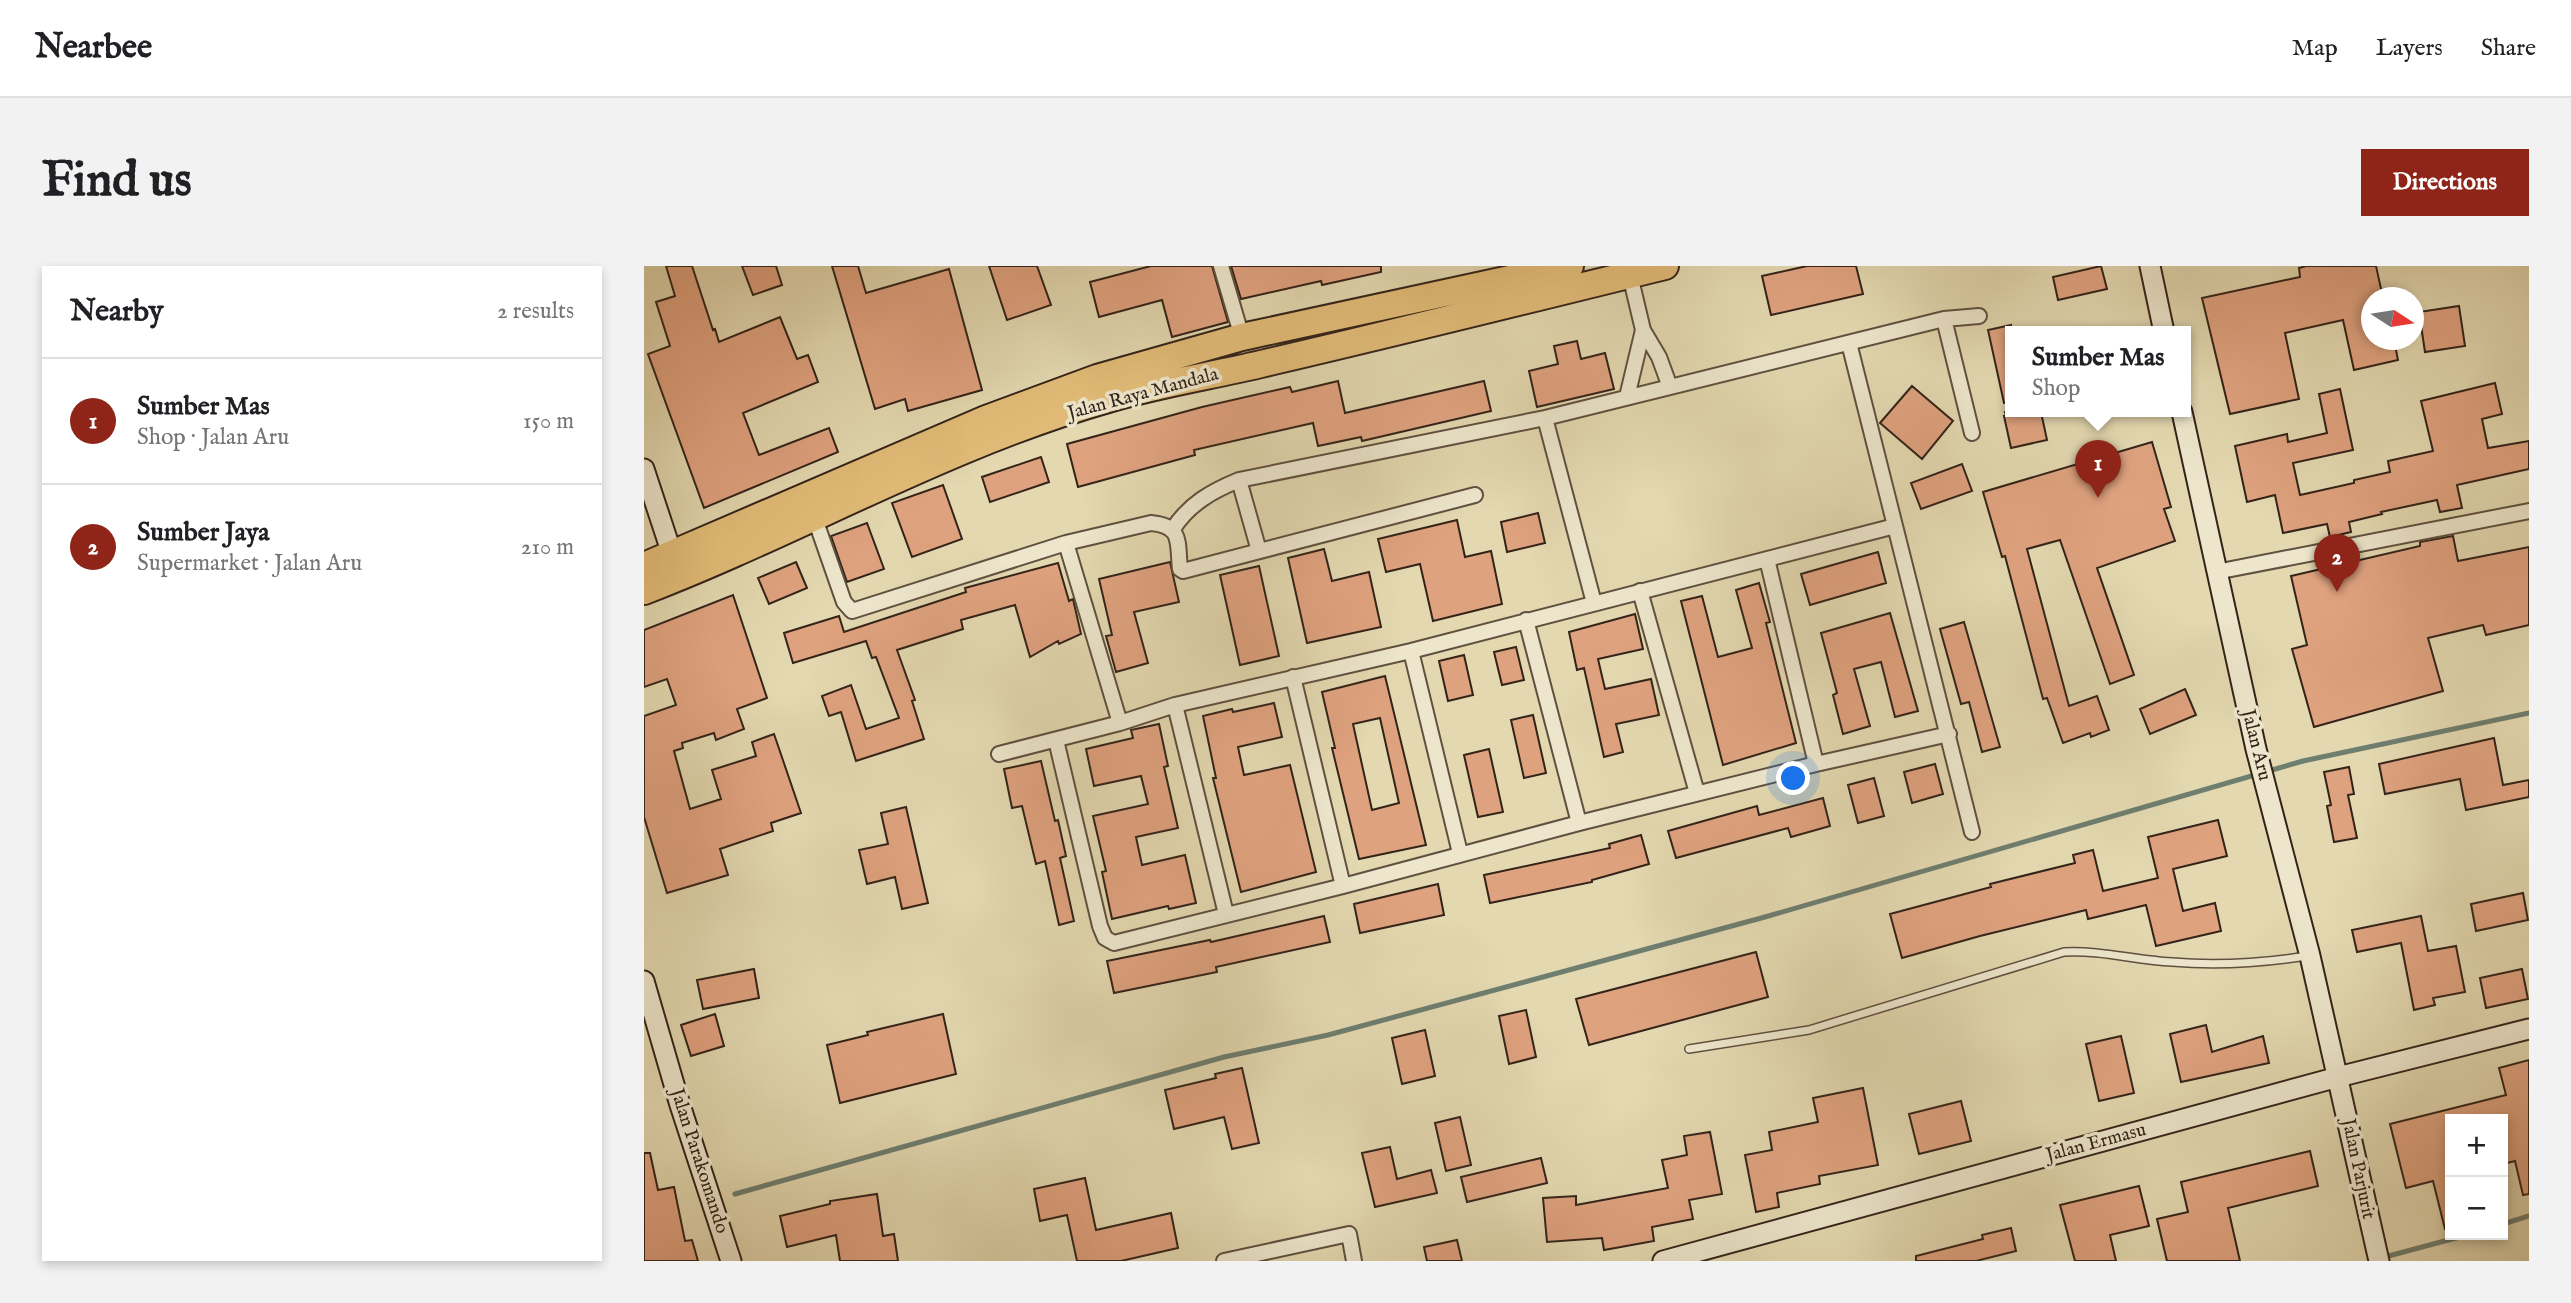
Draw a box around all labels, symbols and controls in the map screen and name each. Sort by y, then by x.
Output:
text: Nearbee [35,27,152,69]
text: Map [2292,33,2338,64]
text: Layers [2376,33,2443,64]
text: Share [2481,33,2536,64]
button: Directions [2361,149,2529,216]
text: Find us [42,151,192,213]
north arrow [2361,287,2424,350]
text: Nearby [70,293,163,331]
text: 2 results [497,297,574,326]
popup [2005,326,2191,417]
text: Sumber Mas [2032,341,2164,374]
street label: Jalan Raya Mandala [1063,362,1222,426]
text: Shop [2032,374,2080,403]
text: Sumber Mas [137,390,270,423]
text: 1 [89,407,97,436]
text: 150 m [523,407,574,436]
text: Shop · Jalan Aru [137,423,289,452]
pin: 1 [2075,440,2121,498]
text: Sumber Jaya [137,516,270,549]
text: 2 [88,533,98,562]
text: 210 m [521,533,574,562]
pin: 2 [2314,534,2360,592]
text: Supermarket · Jalan Aru [137,549,362,578]
street label: Jalan Aru [2235,705,2276,783]
your location [1776,761,1810,795]
street label: Jalan Parakomando [664,1084,734,1237]
map controls [2445,1114,2508,1240]
button: + [2445,1114,2508,1177]
street label: Jalan Parjurit [2335,1115,2380,1222]
street label: Jalan Ermasu [2041,1118,2149,1168]
button: − [2445,1177,2508,1240]

